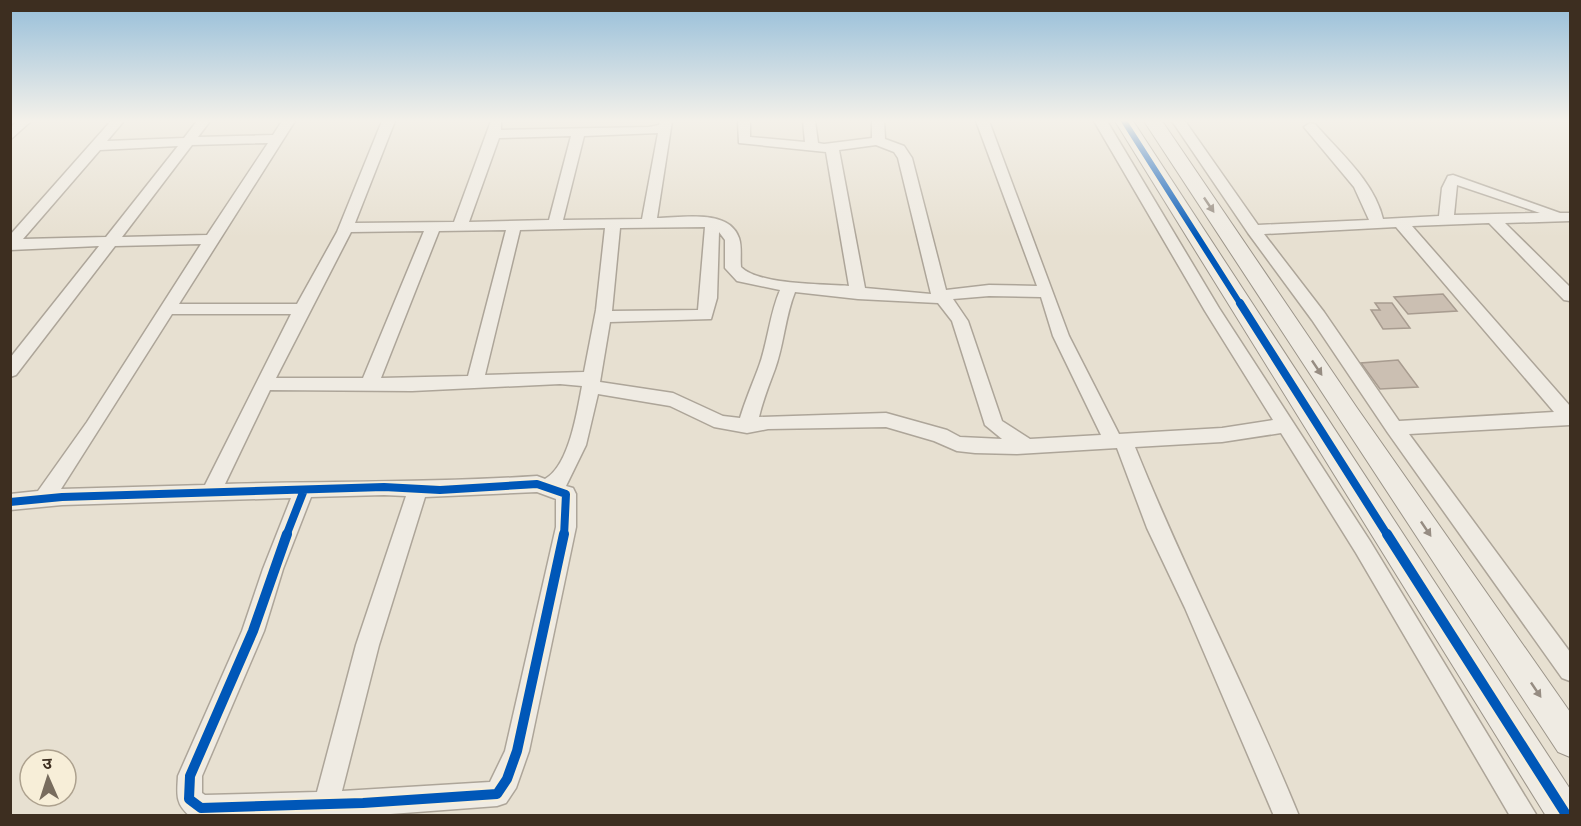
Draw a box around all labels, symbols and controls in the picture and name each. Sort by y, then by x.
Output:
one-way arrow [1203,197,1214,213]
one-way arrow [1311,359,1322,376]
one-way arrow [1420,521,1431,537]
one-way arrow [1530,682,1541,698]
north arrow [18,748,78,808]
text: उ [42,752,53,774]

